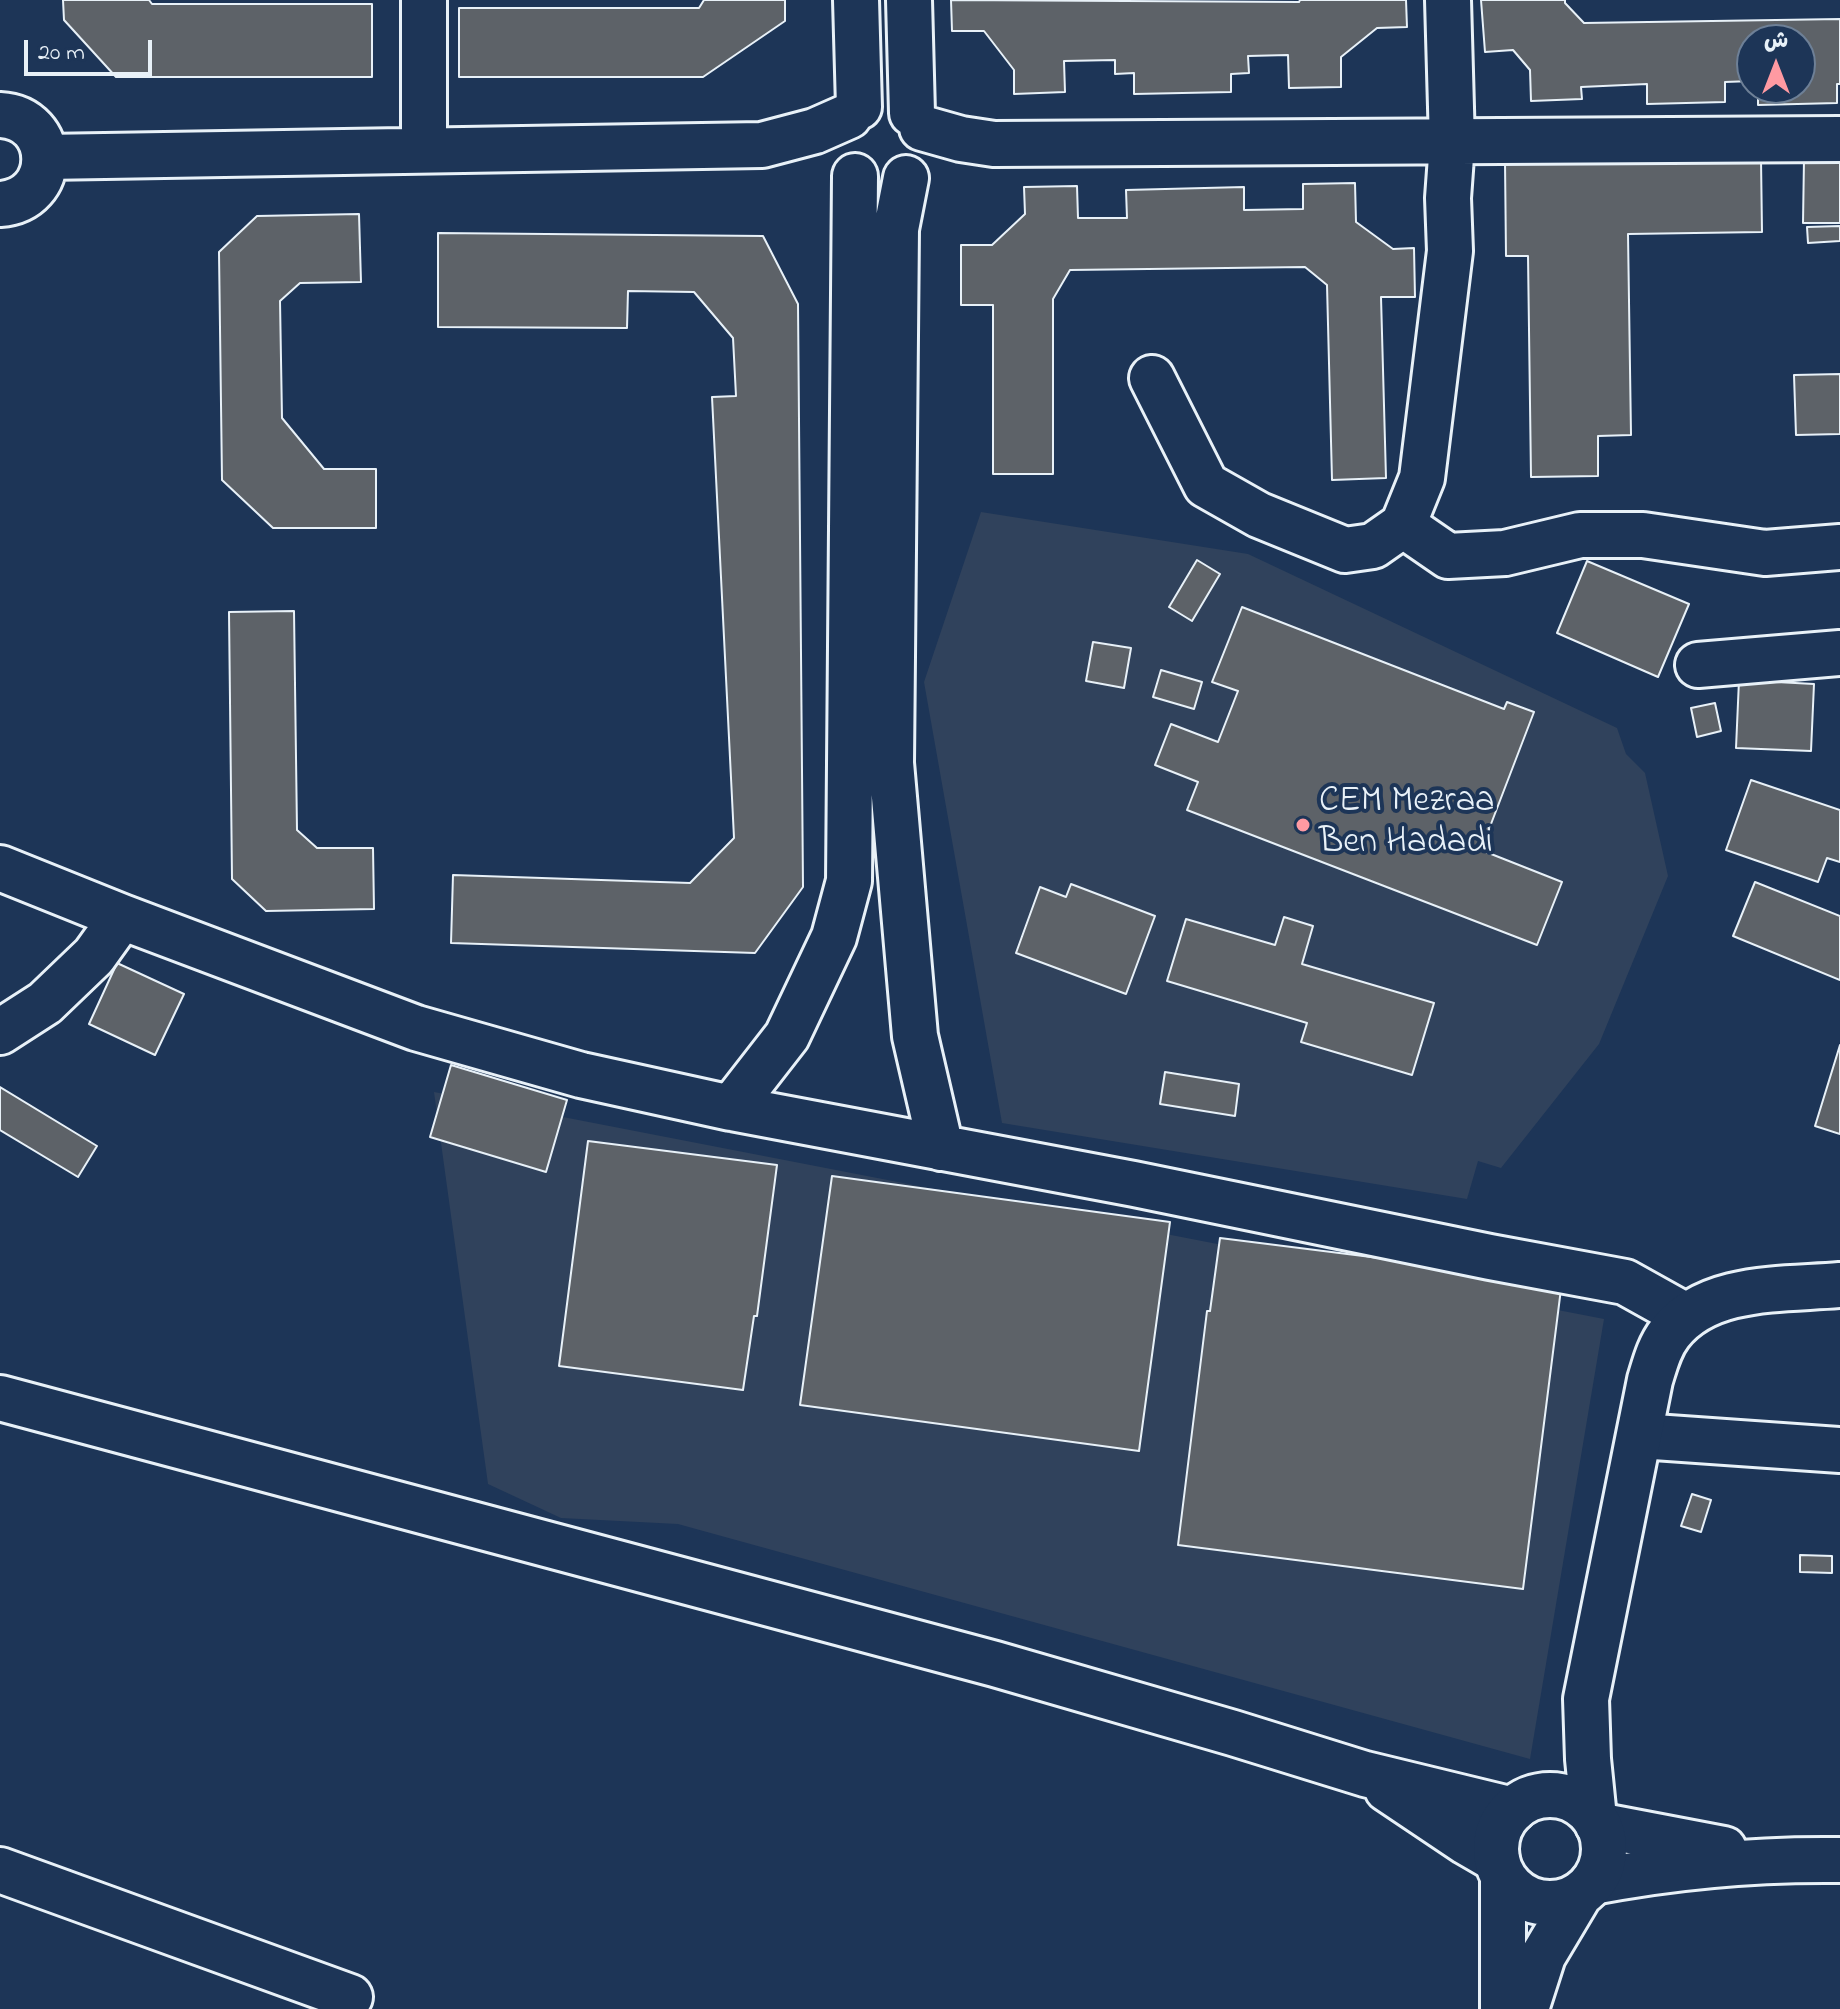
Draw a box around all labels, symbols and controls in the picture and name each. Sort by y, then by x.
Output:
scale bar [28,24,156,74]
north arrow [1736,24,1816,104]
text: ش [1764,26,1788,58]
text: 20 m [38,36,85,71]
place label: CEM Mezraa Ben Hadadi [1319,782,1495,867]
marker: CEM Mezraa Ben Hadadi [1294,816,1312,834]

